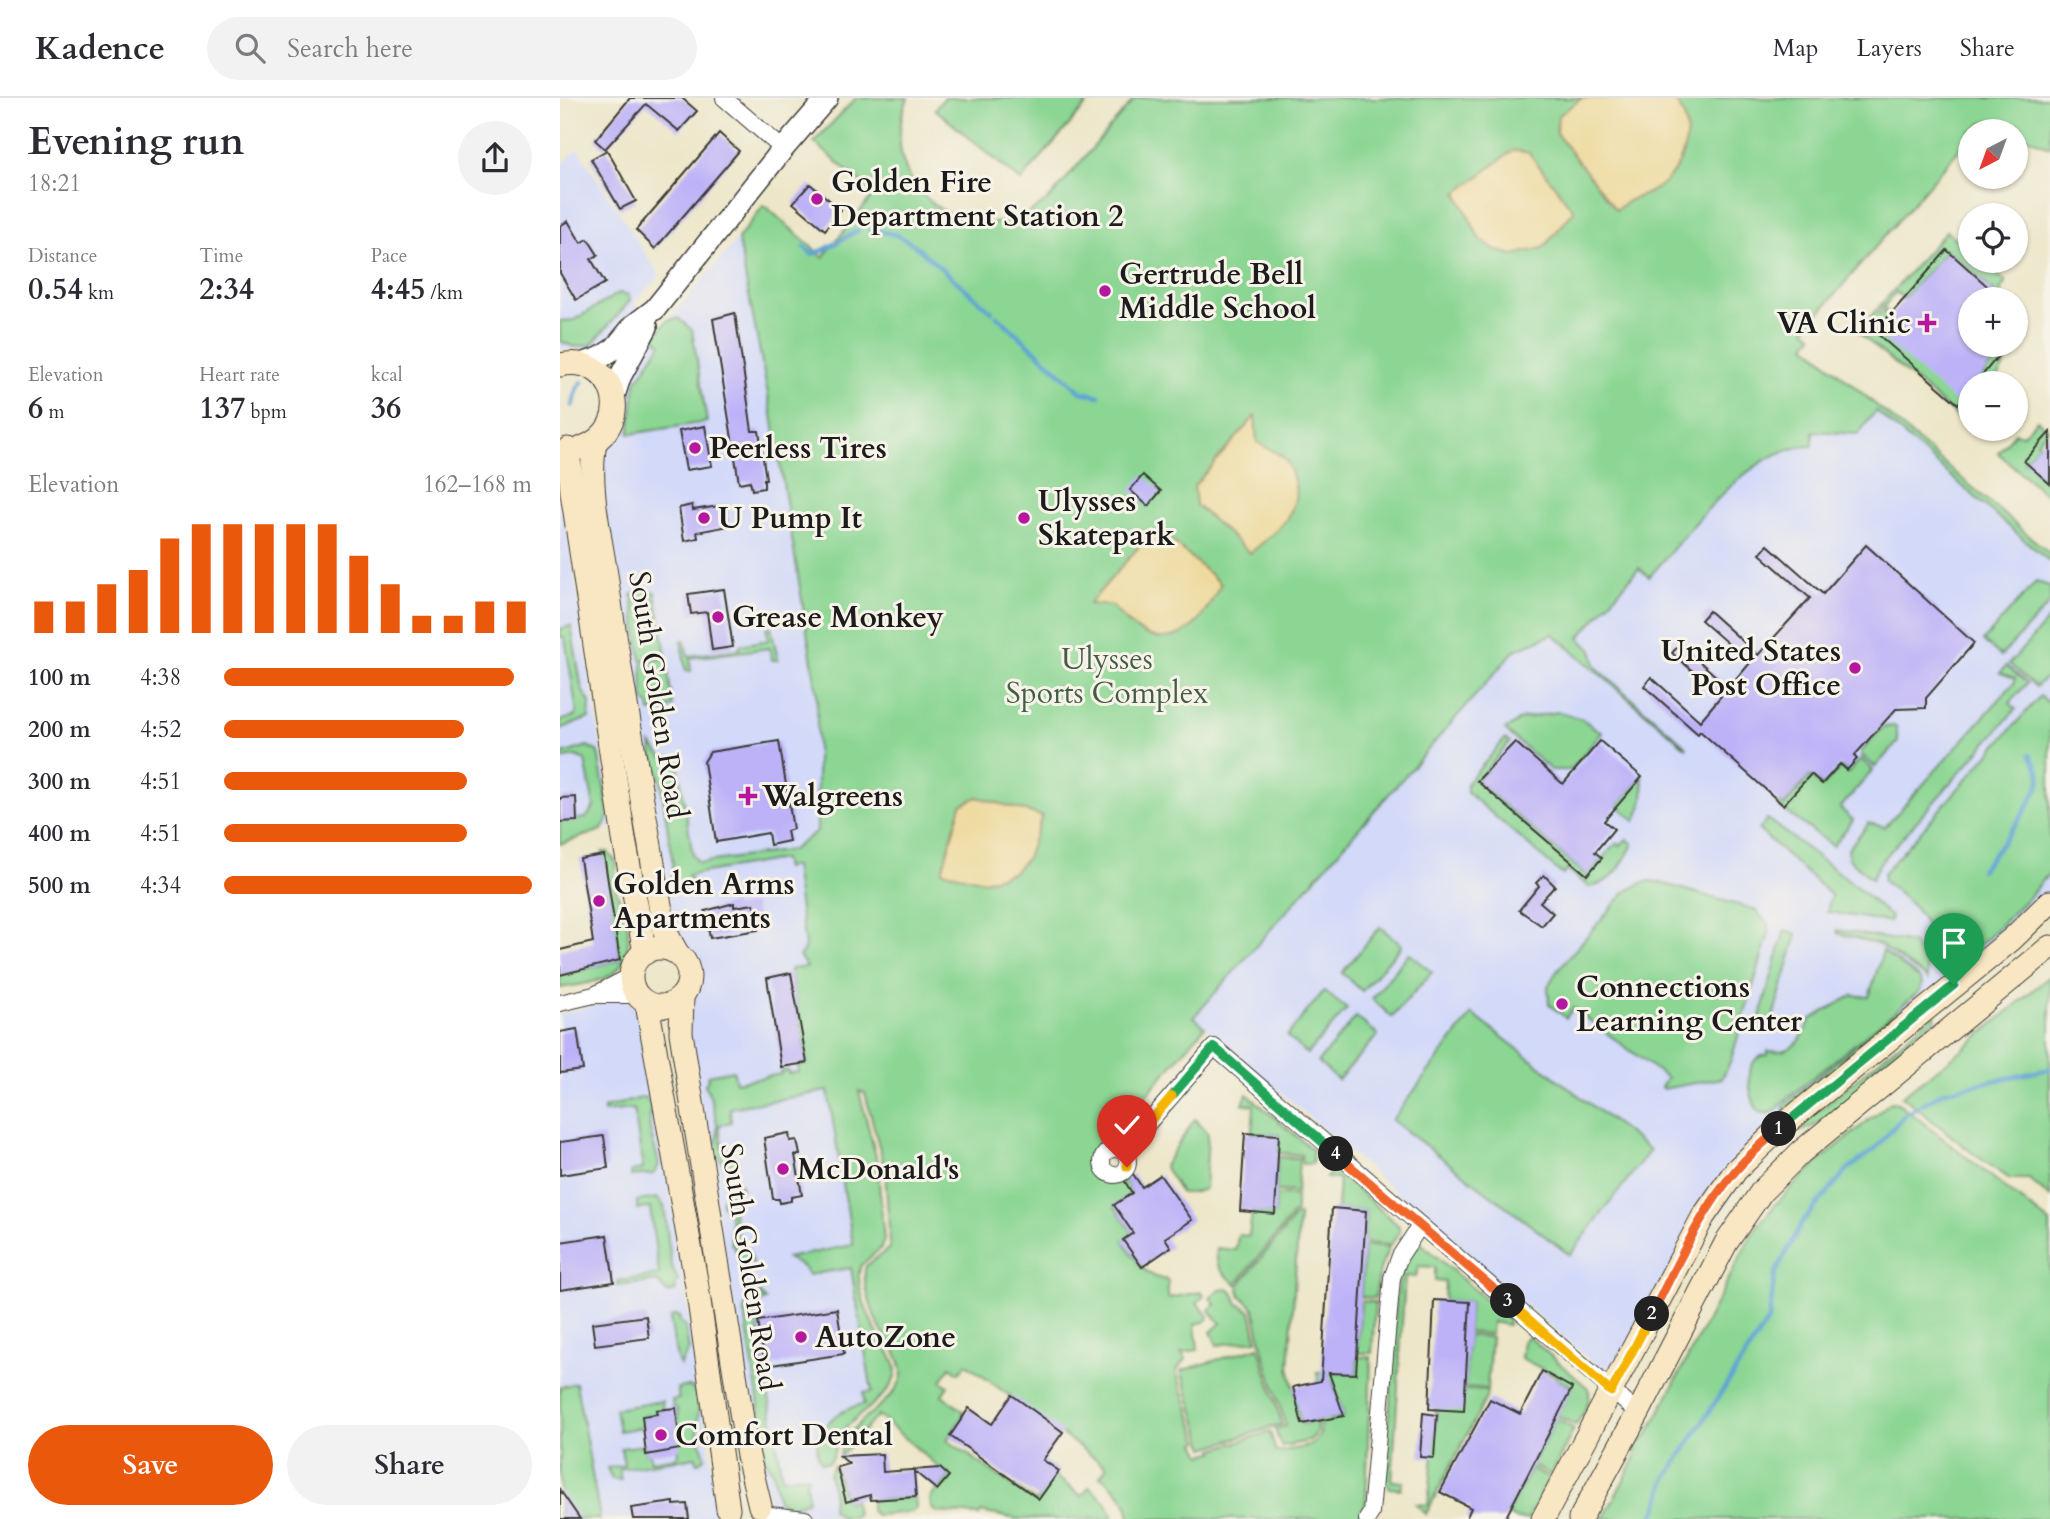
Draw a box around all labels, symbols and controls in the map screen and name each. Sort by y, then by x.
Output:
search box [207,17,697,80]
text: Kadence [35,26,165,71]
icon: search [231,29,269,67]
text: Search here [287,31,413,66]
text: Map [1773,32,1819,65]
text: Layers [1857,32,1922,65]
text: Share [1960,32,2015,65]
text: Evening run [28,116,244,168]
north arrow [1958,119,2028,189]
map controls [1958,119,2028,441]
button: share [458,121,532,195]
place label: Golden Fire Department Station 2 [831,162,1124,237]
text: 18:21 [28,168,81,199]
marker: Golden Fire Department Station 2 [809,191,825,207]
button: locate [1958,203,2028,273]
text: Distance [28,243,97,269]
text: Time [199,243,243,269]
text: Pace [371,243,407,269]
place label: Gertrude Bell Middle School [1119,254,1316,329]
text: 0.54 [28,269,83,310]
text: 2:34 [199,269,254,310]
text: 4:45 [371,269,425,310]
text: km [83,280,114,306]
text: /km [425,280,463,306]
marker: Gertrude Bell Middle School [1097,283,1113,299]
button: + [1958,287,2028,357]
place label: VA Clinic [1777,303,1911,344]
marker: VA Clinic [1917,313,1937,333]
text: Elevation [28,362,103,388]
text: Heart rate [199,362,280,388]
text: kcal [371,362,403,388]
button: − [1958,371,2028,441]
text: 6 [28,388,43,429]
text: 137 [199,388,245,429]
text: 36 [371,388,401,429]
text: m [43,399,65,425]
text: bpm [245,399,287,425]
place label: Peerless Tires [709,428,887,469]
marker: Peerless Tires [687,440,703,456]
text: Elevation [28,469,119,500]
text: 162–168 m [423,469,532,500]
place label: Ulysses Skatepark [1038,481,1175,556]
place label: U Pump It [718,498,862,539]
marker: U Pump It [696,510,712,526]
marker: Ulysses Skatepark [1016,510,1032,526]
street label: South Golden Road [618,568,698,822]
place label: Grease Monkey [732,597,944,638]
marker: Grease Monkey [710,609,726,625]
place label: United States Post Office [1661,631,1841,706]
park label: Ulysses Sports Complex [1006,639,1208,714]
marker: United States Post Office [1847,660,1863,676]
text: 100 m [28,662,91,693]
text: 4:38 [140,662,181,693]
text: 200 m [28,714,91,745]
text: 4:52 [140,714,181,745]
text: 300 m [28,766,91,797]
text: 4:51 [140,766,181,797]
place label: Walgreens [761,776,903,817]
marker: Walgreens [740,788,756,804]
text: 400 m [28,818,91,849]
text: 4:51 [140,818,181,849]
place label: Golden Arms Apartments [613,864,795,939]
text: 500 m [28,870,91,901]
text: 4:34 [140,870,181,901]
marker: Golden Arms Apartments [591,893,607,909]
pin [1924,913,1984,985]
icon: arrive [1935,924,1973,962]
place label: Connections Learning Center [1576,967,1803,1042]
marker: Connections Learning Center [1554,996,1570,1012]
pin [1097,1095,1157,1167]
icon: check [1108,1106,1146,1144]
pin: 1 [1762,1112,1796,1146]
text: 1 [1774,1115,1783,1141]
pin: 4 [1318,1136,1354,1172]
street label: South Golden Road [710,1140,790,1394]
text: 4 [1331,1140,1340,1166]
place label: McDonald's [797,1149,959,1190]
marker: McDonald's [775,1161,791,1177]
pin: 3 [1490,1284,1525,1318]
text: 3 [1503,1287,1512,1313]
pin: 2 [1634,1296,1670,1332]
text: 2 [1647,1300,1656,1326]
place label: AutoZone [815,1317,956,1358]
marker: AutoZone [793,1329,809,1345]
place label: Comfort Dental [675,1415,893,1456]
button: Save [28,1425,273,1505]
button: Share [287,1425,532,1505]
marker: Comfort Dental [653,1427,669,1443]

